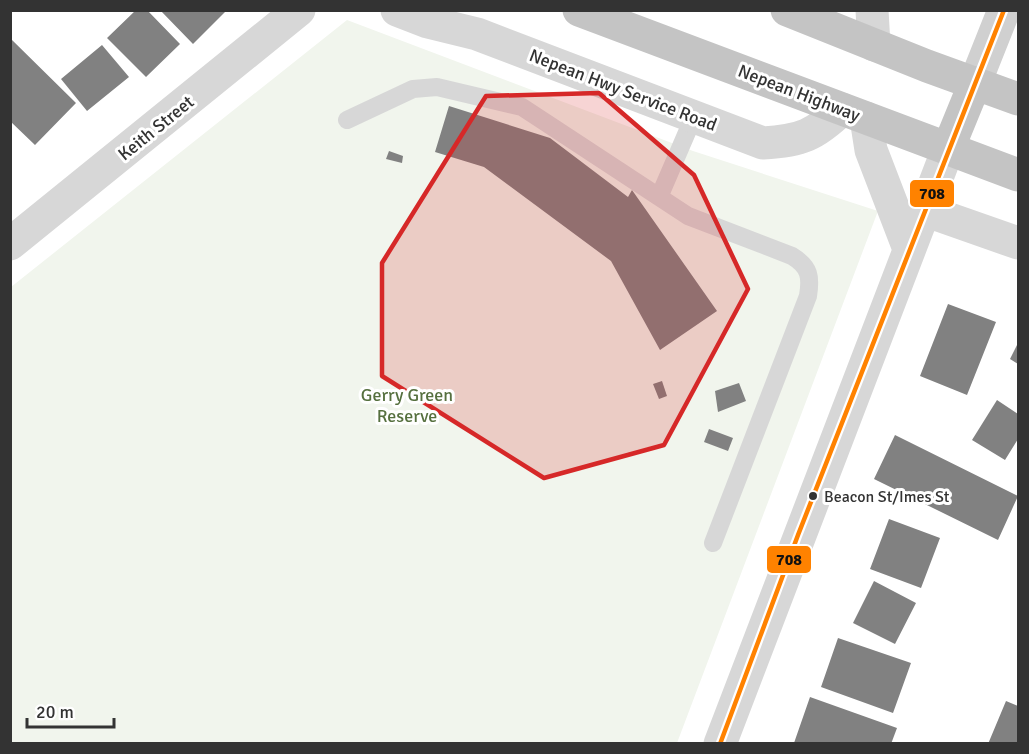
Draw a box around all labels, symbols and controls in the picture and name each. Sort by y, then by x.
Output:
street label: Nepean Hwy Service Road [526,44,720,136]
street label: Nepean Highway [735,60,864,127]
street label: Keith Street [114,91,198,165]
line badge: 708 [909,179,955,208]
text: 708 [919,184,945,204]
park label: Gerry Green Reserve [361,384,453,427]
place label: Beacon St/Imes St [824,487,950,507]
marker: Beacon St/Imes St [807,490,819,502]
line badge: 708 [766,545,812,574]
text: 708 [776,550,802,570]
scale bar [27,691,114,729]
text: 20 m [36,701,74,723]

